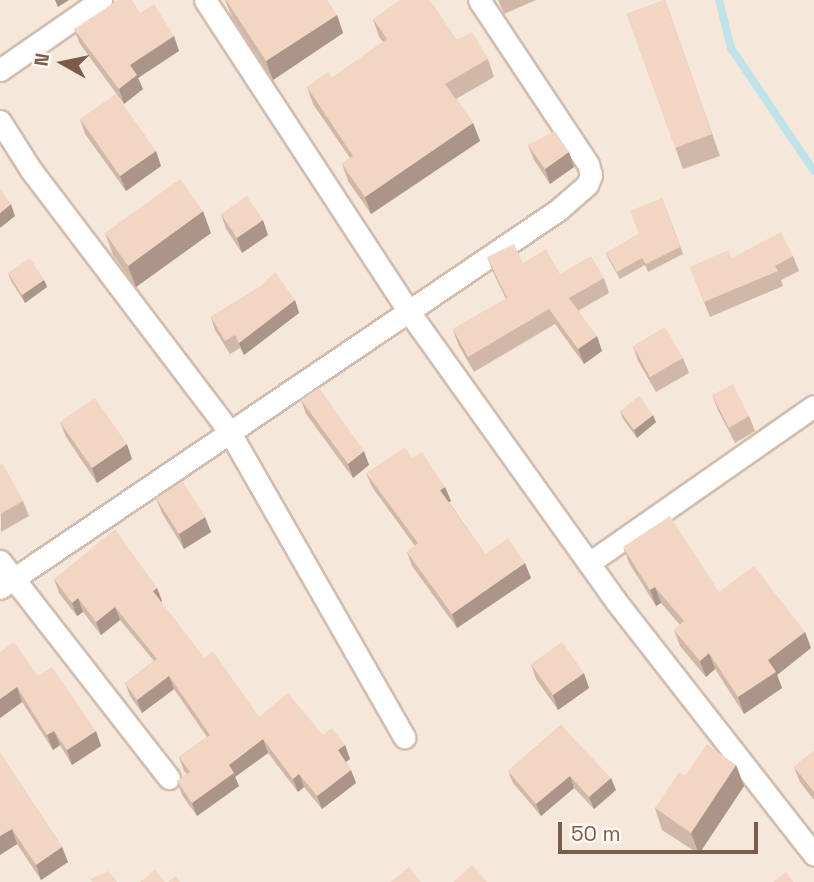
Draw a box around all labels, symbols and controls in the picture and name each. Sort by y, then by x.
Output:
north arrow [28,28,98,98]
text: N [28,51,55,68]
scale bar [562,808,762,852]
text: 50 m [571,820,621,847]

